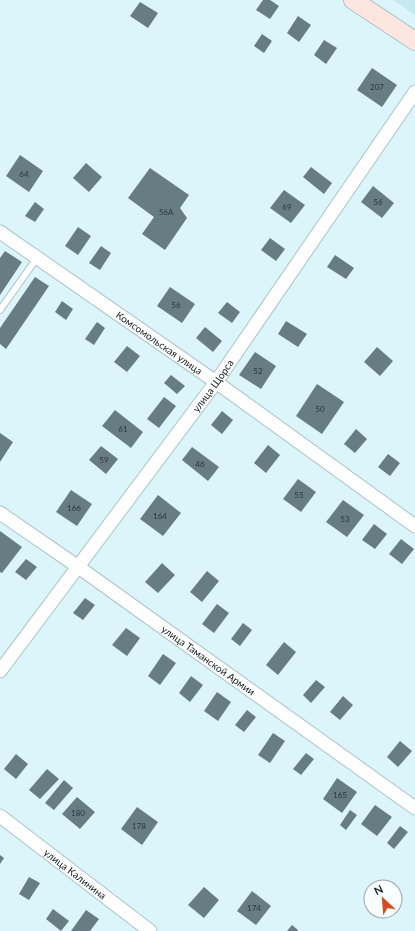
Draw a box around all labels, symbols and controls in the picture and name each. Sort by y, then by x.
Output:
house number: 207 [370,82,384,92]
house number: 64 [19,169,29,179]
house number: 56 [373,197,383,207]
house number: 69 [282,202,292,212]
house number: 56А [159,207,174,217]
house number: 56 [171,300,181,310]
street label: Комсомольская улица [114,309,205,377]
street label: улица Щорса [190,357,236,414]
house number: 52 [253,366,263,376]
house number: 50 [315,404,325,414]
house number: 61 [118,424,128,434]
house number: 59 [99,455,109,465]
house number: 46 [195,459,205,469]
house number: 55 [294,490,304,500]
house number: 166 [67,503,81,513]
house number: 164 [153,511,167,521]
house number: 53 [340,514,350,524]
street label: улица Таманской Армии [159,623,258,698]
house number: 165 [333,790,347,800]
house number: 180 [71,808,85,818]
house number: 178 [132,821,146,831]
street label: улица Калинина [42,846,109,901]
north arrow [363,879,403,919]
text: N [372,882,385,897]
house number: 174 [247,903,261,913]

